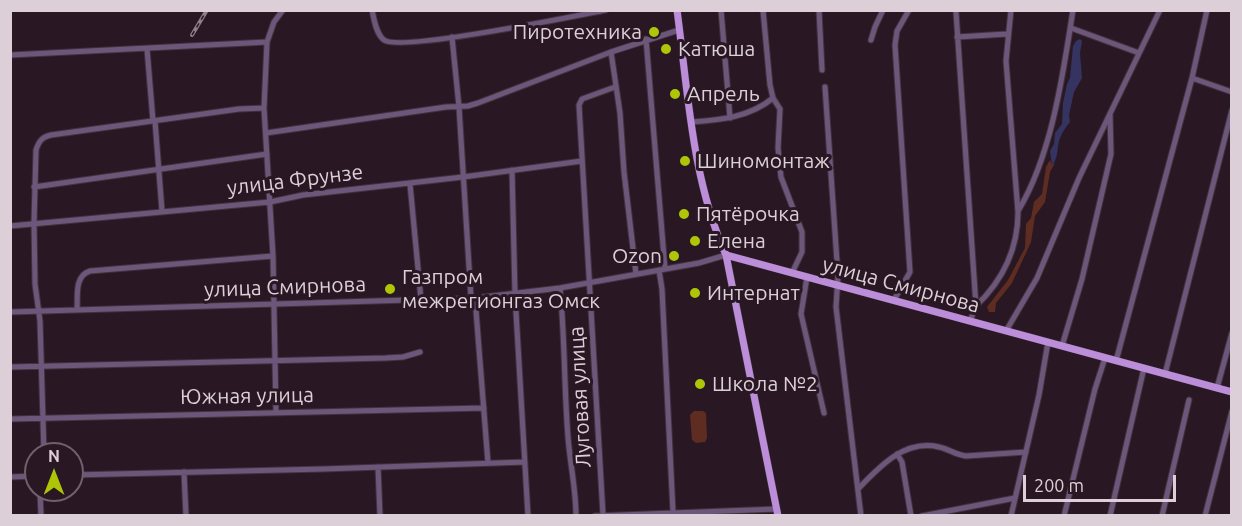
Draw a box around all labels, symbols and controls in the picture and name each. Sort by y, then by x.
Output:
place label: Пиротехника [513,19,642,45]
marker: Пиротехника [647,25,661,39]
place label: Катюша [678,36,755,62]
marker: Катюша [659,42,673,56]
place label: Апрель [687,81,760,107]
marker: Апрель [668,87,682,101]
place label: Шиномонтаж [697,148,830,174]
marker: Шиномонтаж [678,154,692,168]
street label: улица Фрунзе [226,159,364,201]
place label: Пятёрочка [696,201,800,227]
marker: Пятёрочка [677,207,691,221]
place label: Елена [707,228,766,254]
marker: Елена [688,234,702,248]
place label: Ozon [612,243,662,269]
marker: Ozon [667,249,681,263]
street label: улица Смирнова [819,252,983,318]
place label: Газпром межрегионгаз Омск [402,264,600,314]
street label: улица Смирнова [204,272,366,302]
place label: Интернат [707,280,800,306]
marker: Газпром межрегионгаз Омск [383,282,397,296]
marker: Интернат [688,286,702,300]
street label: Луговая улица [564,326,596,468]
place label: Школа №2 [712,371,818,397]
marker: Школа №2 [693,377,707,391]
street label: Южная улица [180,382,314,410]
north arrow [24,442,84,502]
text: N [48,447,60,465]
scale bar [1026,463,1179,501]
text: 200 m [1034,475,1084,495]

